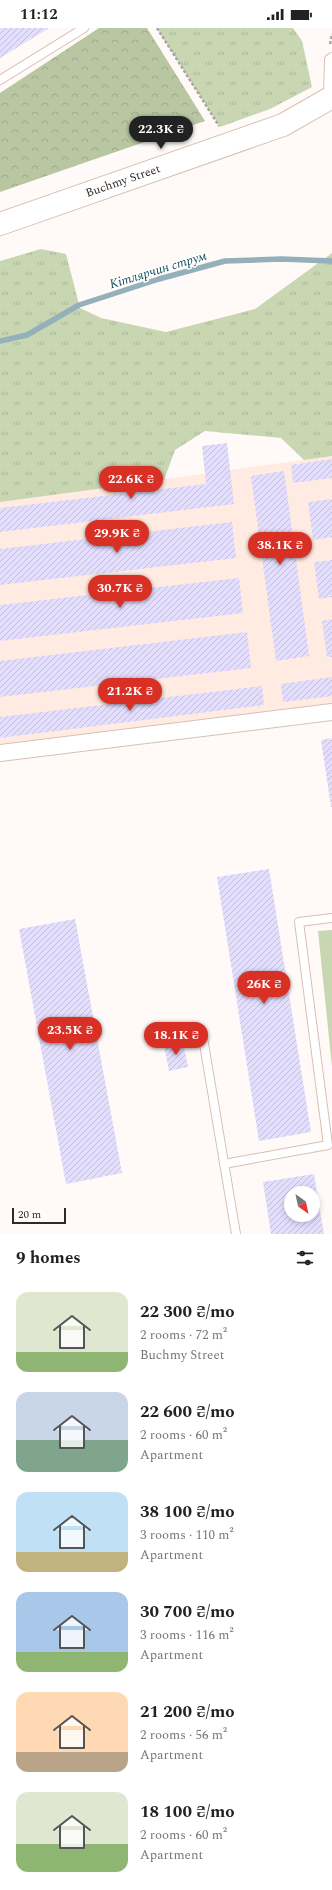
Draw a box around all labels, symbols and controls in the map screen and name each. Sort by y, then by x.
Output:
text: 11:12 [20,3,58,26]
pin: 22.3K ₴ [124,116,198,150]
text: 22.3K ₴ [138,119,184,139]
street label: Buchmy Street [83,159,163,203]
water label: Кітлярчин струм [107,246,209,294]
pin: 22.6K ₴ [94,466,168,500]
text: 22.6K ₴ [108,469,154,489]
pin: 29.9K ₴ [80,520,154,554]
text: 29.9K ₴ [94,523,140,543]
pin: 38.1K ₴ [243,532,317,566]
text: 38.1K ₴ [257,535,303,555]
pin: 30.7K ₴ [83,575,157,609]
text: 30.7K ₴ [97,578,143,598]
pin: 21.2K ₴ [93,678,167,712]
text: 21.2K ₴ [107,681,153,701]
pin: 26K ₴ [236,971,292,1005]
text: 26K ₴ [246,974,282,994]
pin: 23.5K ₴ [33,1017,107,1051]
text: 23.5K ₴ [47,1020,93,1040]
pin: 18.1K ₴ [139,1022,213,1056]
text: 18.1K ₴ [153,1025,199,1045]
north arrow [284,1186,320,1222]
map controls [284,1186,320,1222]
scale bar [12,1206,66,1225]
text: 20 m [18,1206,41,1223]
text: 9 homes [16,1245,81,1271]
icon: filters [294,1247,316,1269]
text: 22 300 ₴/mo [140,1299,235,1325]
icon: home [48,1308,96,1356]
text: 2 rooms · 72 m² [140,1325,227,1345]
text: Buchmy Street [140,1345,224,1365]
text: 22 600 ₴/mo [140,1399,235,1425]
icon: home [48,1408,96,1456]
text: 2 rooms · 60 m² [140,1425,227,1445]
text: Apartment [140,1445,203,1465]
text: 38 100 ₴/mo [140,1499,235,1525]
icon: home [48,1508,96,1556]
text: 3 rooms · 110 m² [140,1525,234,1545]
text: Apartment [140,1545,203,1565]
text: 30 700 ₴/mo [140,1599,235,1625]
icon: home [48,1608,96,1656]
text: 3 rooms · 116 m² [140,1625,234,1645]
text: Apartment [140,1645,203,1665]
text: 21 200 ₴/mo [140,1699,235,1725]
icon: home [48,1708,96,1756]
text: 2 rooms · 56 m² [140,1725,227,1745]
text: Apartment [140,1745,203,1765]
text: 18 100 ₴/mo [140,1799,235,1825]
icon: home [48,1808,96,1856]
text: 2 rooms · 60 m² [140,1825,227,1845]
text: Apartment [140,1845,203,1865]

